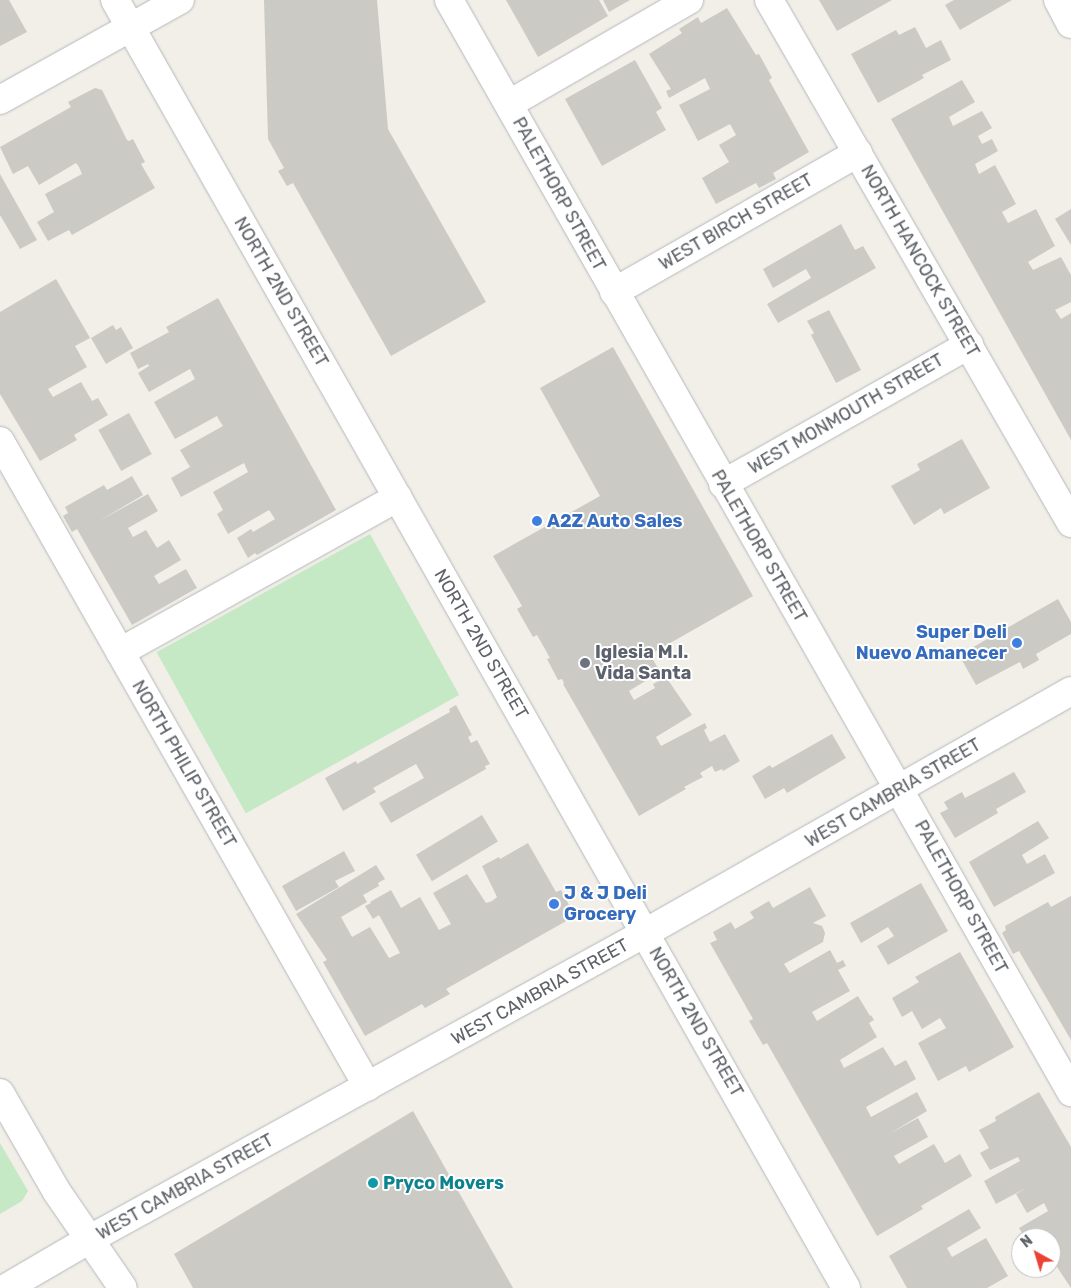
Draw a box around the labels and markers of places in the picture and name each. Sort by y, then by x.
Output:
place label: A2Z Auto Sales [547,510,683,532]
marker: A2Z Auto Sales [531,515,543,527]
place label: Super Deli Nuevo Amanecer [855,622,1007,664]
marker: Super Deli Nuevo Amanecer [1011,637,1023,649]
place label: Iglesia M.I. Vida Santa [595,642,691,684]
marker: Iglesia M.I. Vida Santa [579,657,591,669]
place label: J & J Deli Grocery [564,883,647,926]
marker: J & J Deli Grocery [548,898,560,910]
place label: Pryco Movers [383,1172,504,1194]
marker: Pryco Movers [367,1177,379,1189]

